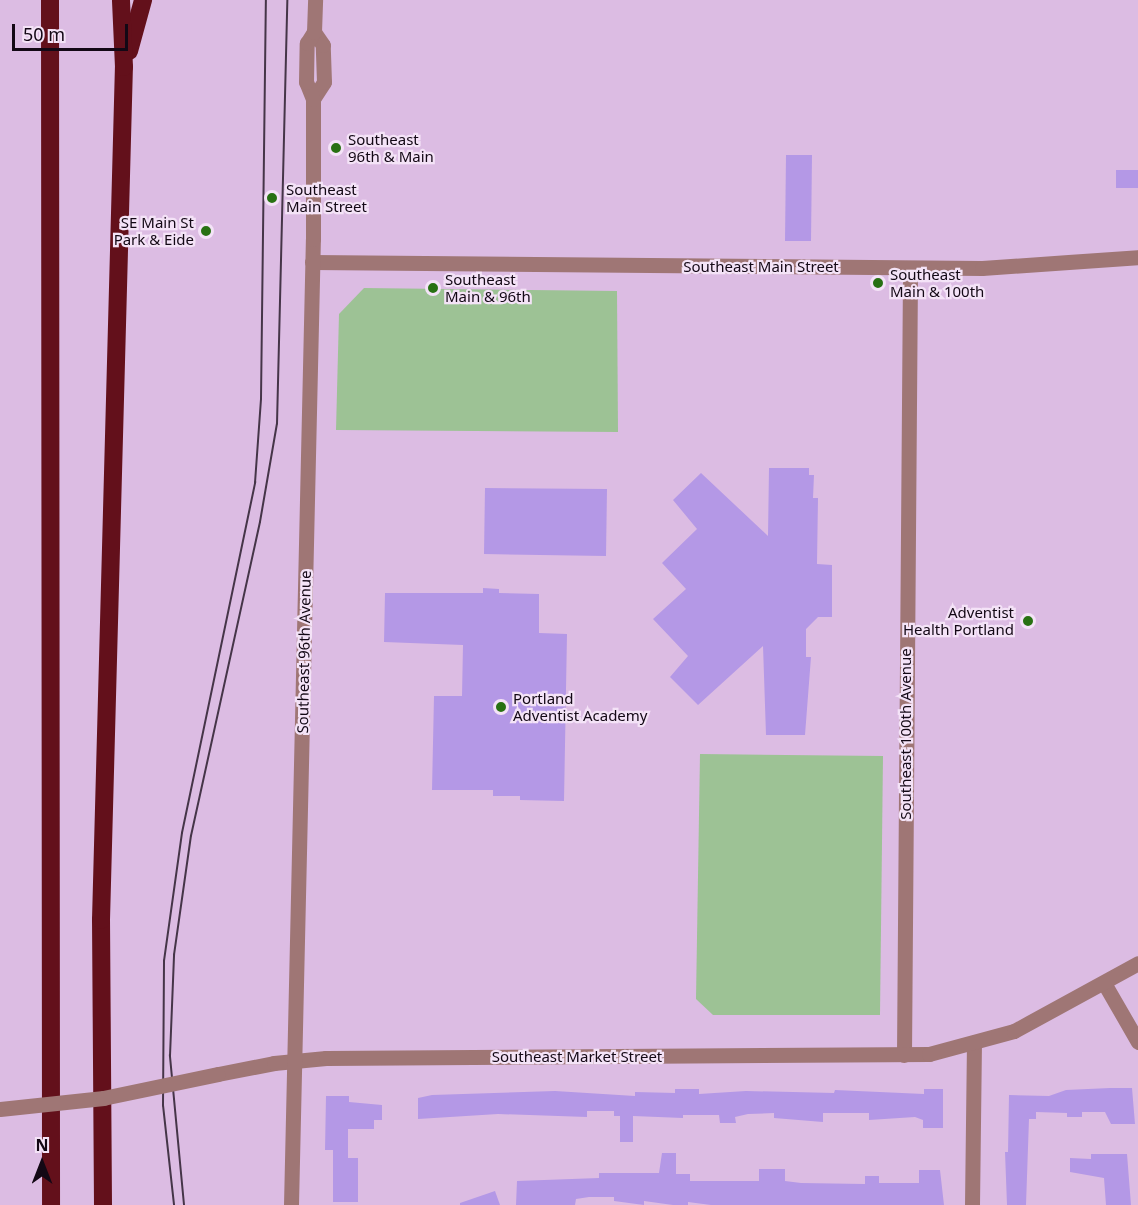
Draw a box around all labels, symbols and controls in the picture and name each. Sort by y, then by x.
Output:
scale bar [15,12,130,50]
text: 50 m [23,22,65,46]
place label: Southeast 96th & Main [348,130,434,165]
marker: Southeast 96th & Main [329,141,343,155]
place label: Southeast Main Street [286,180,367,215]
marker: Southeast Main Street [263,189,281,207]
place label: SE Main St Park & Eide [114,213,194,248]
marker: SE Main St Park & Eide [199,224,213,238]
street label: Southeast Main Street [683,258,839,276]
place label: Southeast Main & 100th [890,265,984,300]
place label: Southeast Main & 96th [445,270,531,305]
marker: Southeast Main & 100th [871,276,885,290]
marker: Southeast Main & 96th [426,281,440,295]
street label: Southeast 96th Avenue [294,570,314,734]
place label: Adventist Health Portland [903,603,1014,638]
marker: Adventist Health Portland [1019,612,1037,630]
street label: Southeast 100th Avenue [897,648,915,820]
place label: Portland Adventist Academy [513,689,648,724]
marker: Portland Adventist Academy [494,700,508,714]
street label: Southeast Market Street [492,1048,662,1066]
north arrow [12,1133,72,1193]
text: N [35,1134,49,1156]

